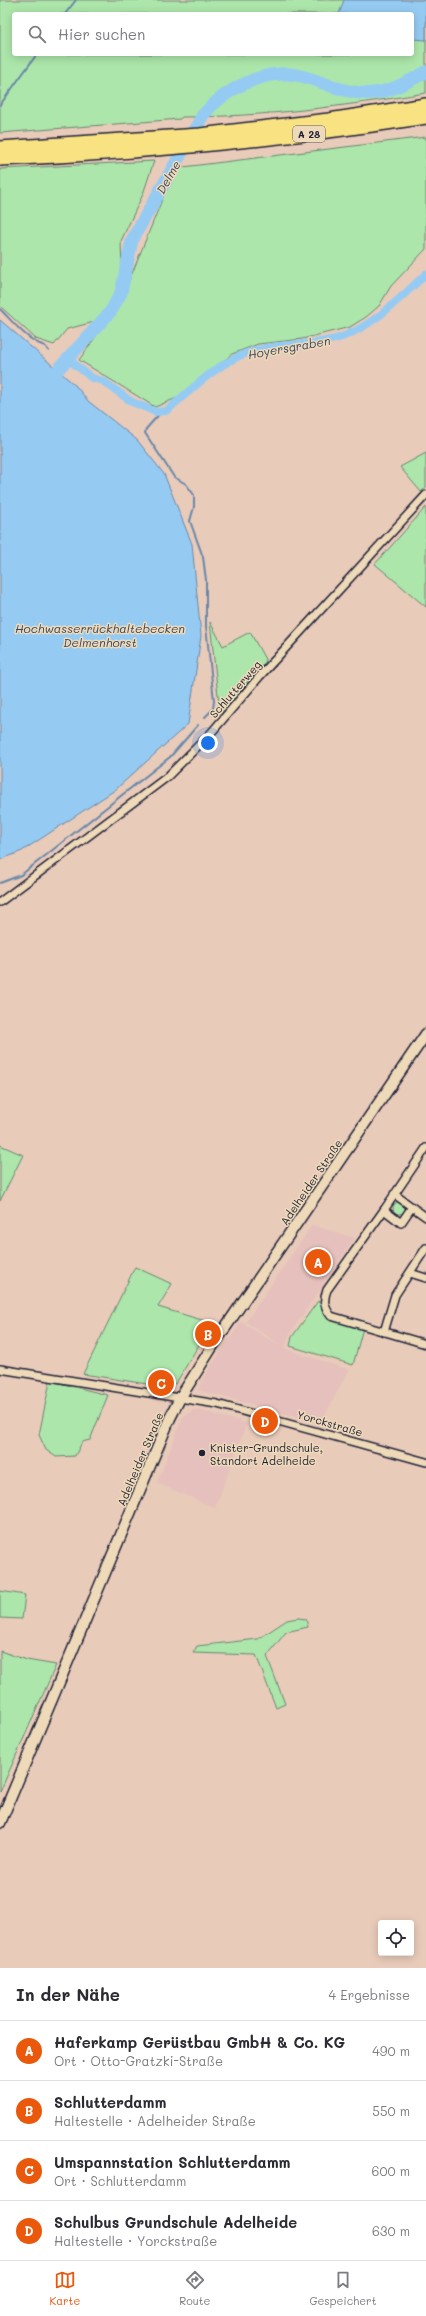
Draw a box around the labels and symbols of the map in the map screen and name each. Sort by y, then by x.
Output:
road number: A 28 [293,126,325,142]
water label: Delme [152,158,184,196]
water label: Hoyersgraben [247,332,332,362]
water label: Hochwasserrückhaltebecken Delmenhorst [15,620,185,650]
street label: Schlutterweg [206,657,264,721]
your location [198,733,218,753]
street label: Adelheider Straße [277,1136,345,1228]
pin: A [305,1247,331,1277]
pin: B [195,1319,221,1349]
pin: C [148,1368,174,1398]
pin: D [252,1406,278,1436]
street label: Yorckstraße [295,1406,365,1440]
street label: Adelheider Straße [113,1410,167,1508]
place label: Knister-Grundschule, Standort Adelheide [210,1440,323,1468]
marker: Knister-Grundschule, Standort Adelheide [197,1448,207,1458]

